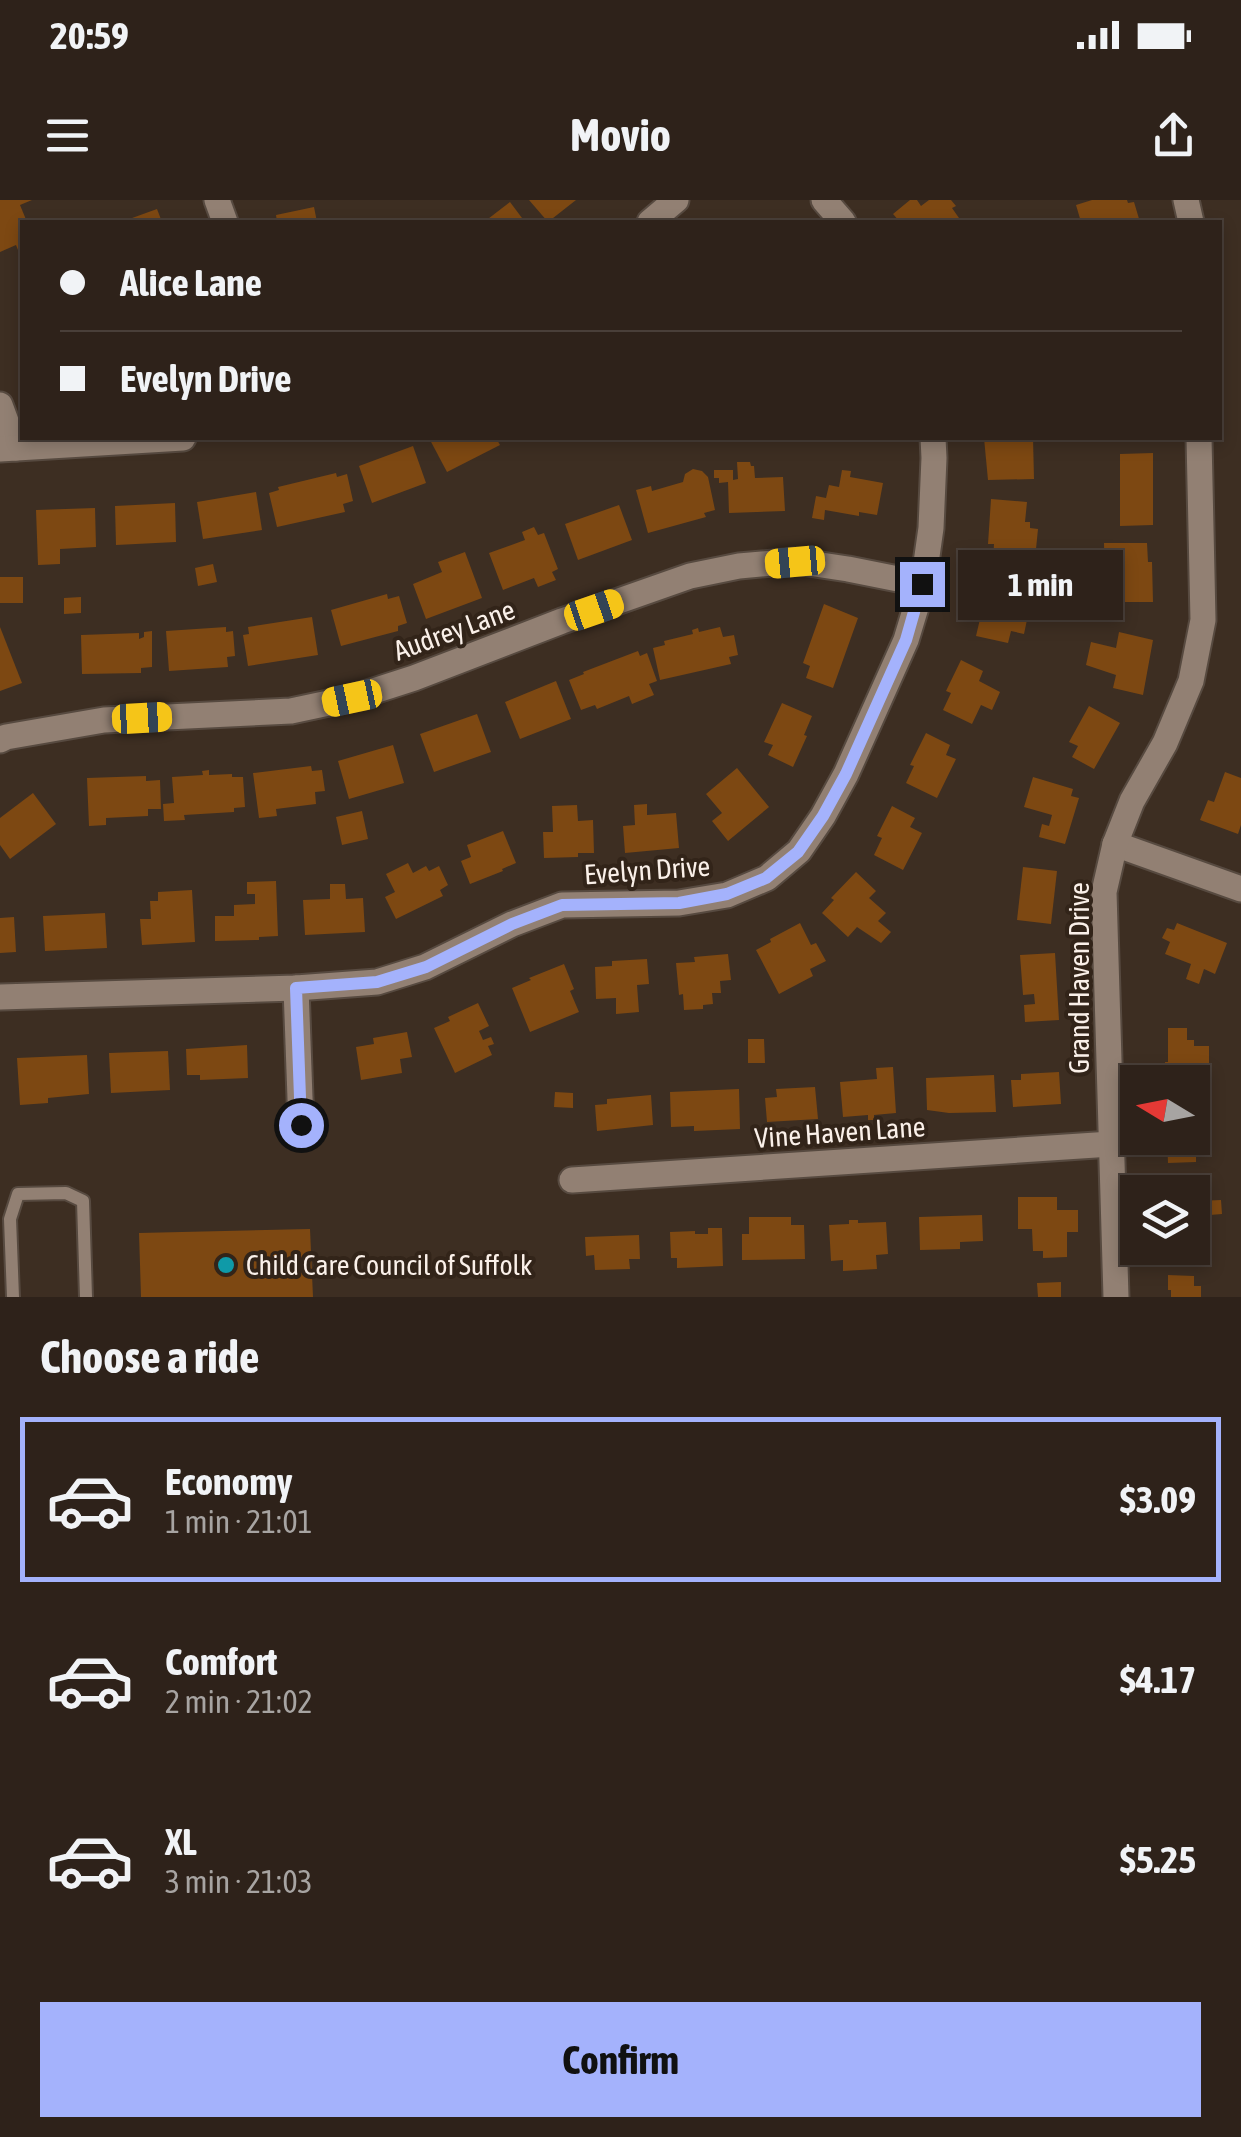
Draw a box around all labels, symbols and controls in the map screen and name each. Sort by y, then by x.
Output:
text: 20:59 [50,14,129,57]
icon: menu [40,108,95,163]
icon: share [1146,108,1201,163]
text: Movio [570,109,671,161]
text: Alice Lane [120,261,262,304]
text: Evelyn Drive [120,357,291,400]
car [764,544,826,580]
callout: 1 min [957,549,1122,619]
route end [900,562,945,607]
text: 1 min [1008,566,1073,603]
car [561,586,627,634]
street label: Audrey Lane [389,593,519,667]
car [320,677,384,719]
car [111,701,173,735]
street label: Evelyn Drive [583,850,711,890]
street label: Grand Haven Drive [1063,882,1095,1074]
north arrow [1120,1065,1210,1155]
map controls [1120,1065,1210,1265]
route start [279,1103,324,1148]
street label: Vine Haven Lane [754,1110,926,1154]
button: layers [1120,1175,1210,1265]
place label: Child Care Council of Suffolk [246,1249,532,1281]
marker: Child Care Council of Suffolk [215,1254,237,1276]
text: Choose a ride [40,1331,259,1383]
icon: car [45,1455,135,1545]
text: Economy [165,1460,292,1503]
text: $3.09 [1120,1478,1196,1521]
text: 1 min · 21:01 [165,1503,312,1540]
icon: car [45,1635,135,1725]
text: Comfort [165,1640,277,1683]
text: $4.17 [1120,1658,1196,1701]
text: 2 min · 21:02 [165,1683,312,1720]
icon: car [45,1815,135,1905]
text: XL [165,1820,197,1863]
text: $5.25 [1120,1838,1196,1881]
text: 3 min · 21:03 [165,1863,312,1900]
button: Confirm [40,2002,1201,2117]

